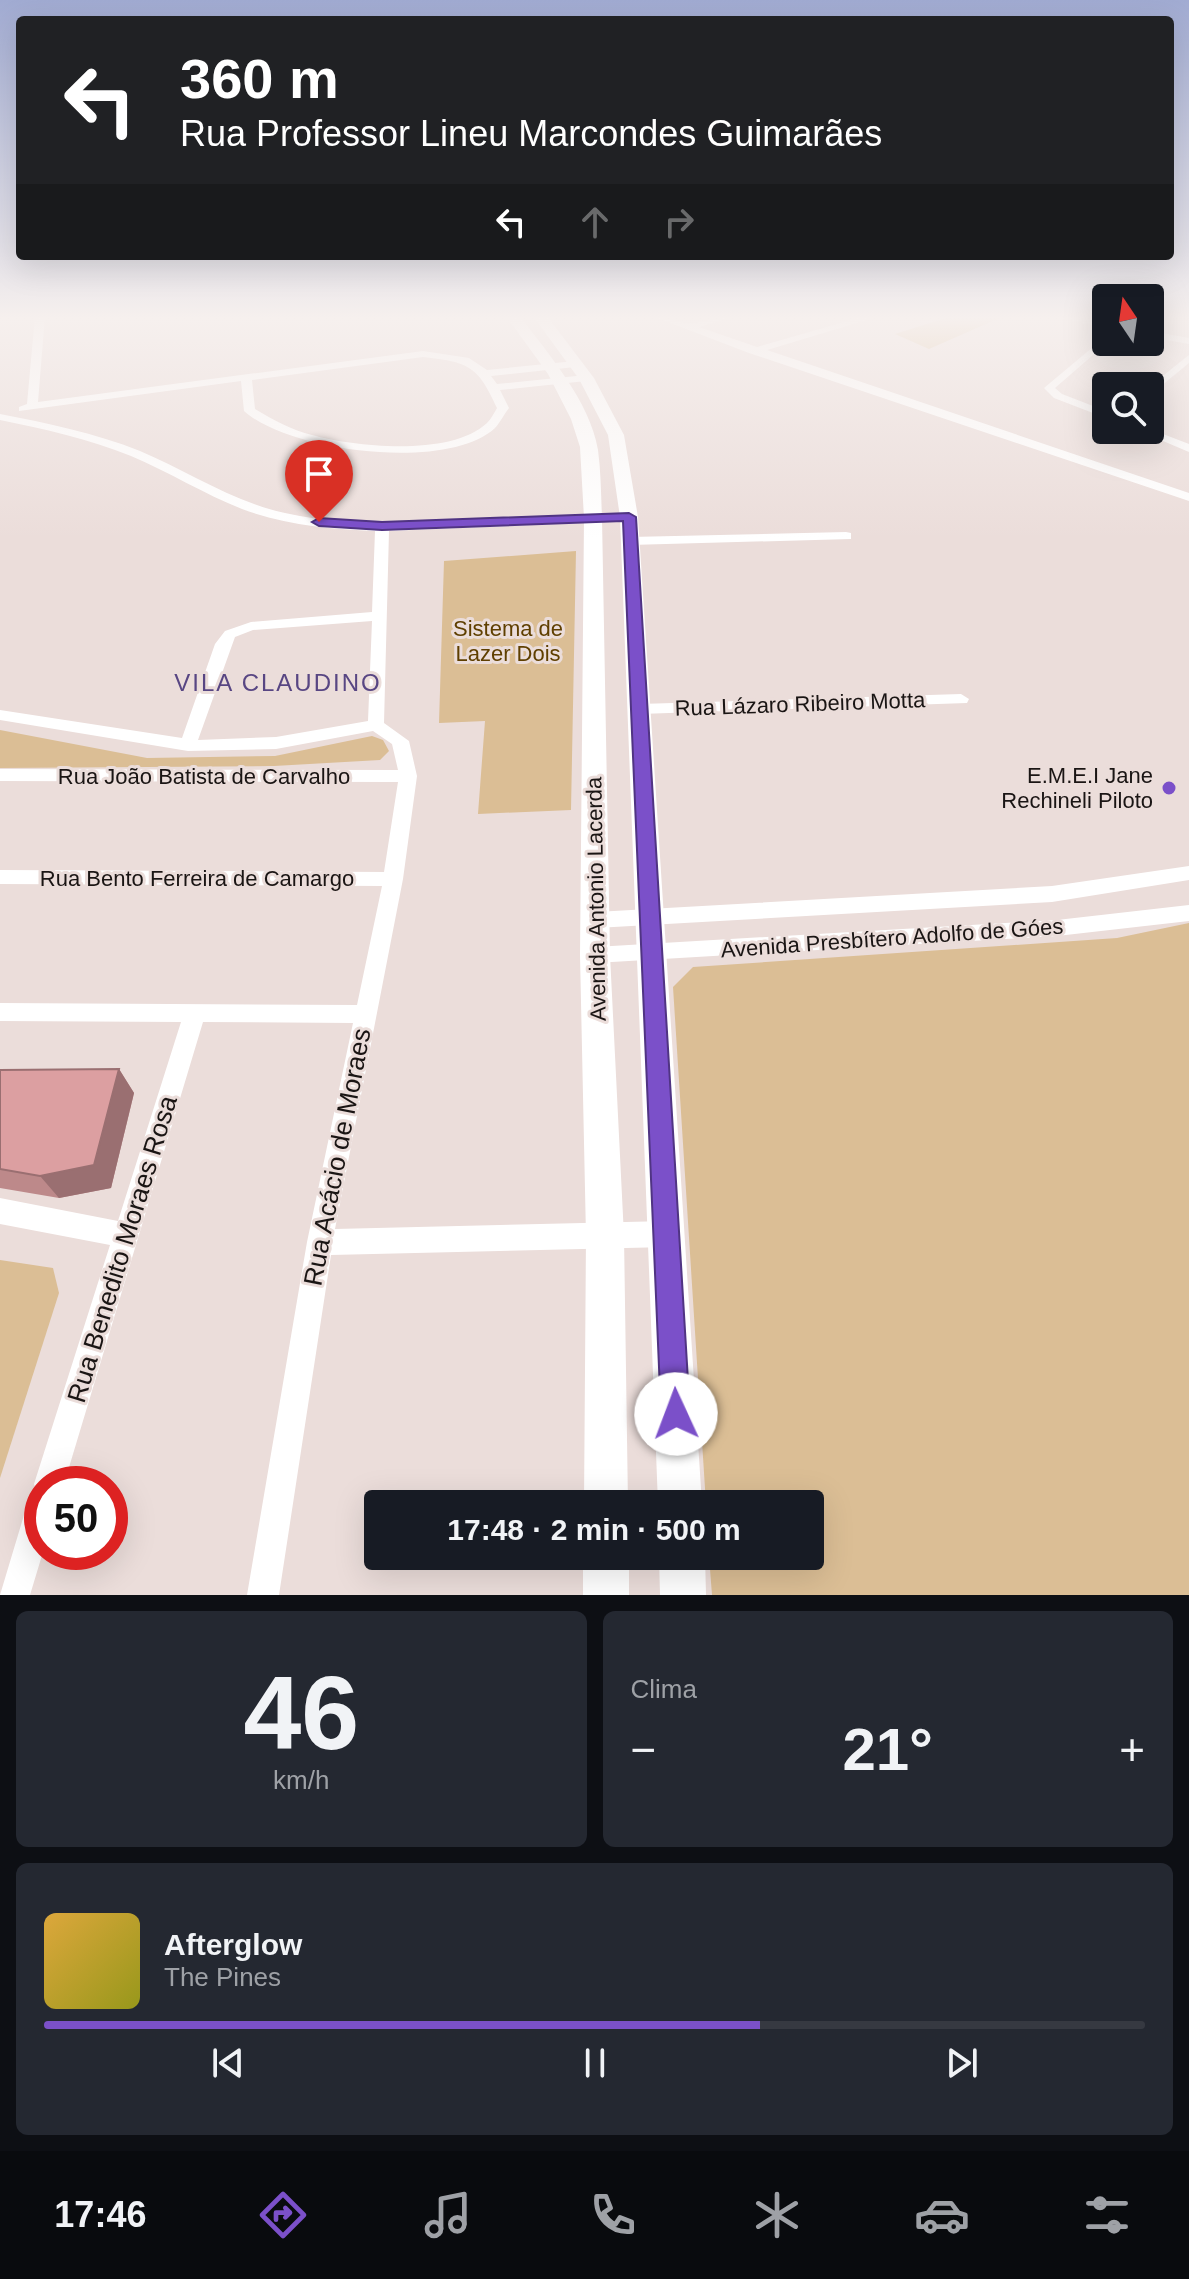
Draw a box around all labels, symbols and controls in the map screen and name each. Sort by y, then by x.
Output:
text: 360 m [180,47,339,110]
icon: left [48,48,152,152]
text: Rua Professor Lineu Marcondes Guimarães [180,113,882,154]
icon: left [489,200,533,244]
icon: ahead [573,200,617,244]
icon: right [657,200,701,244]
north arrow [1092,284,1164,356]
map controls [1092,284,1164,444]
button: search [1092,372,1164,444]
pin [285,440,353,522]
icon: arrive [297,452,341,496]
park label: Sistema de Lazer Dois [453,616,563,666]
district label: VILA CLAUDINO [174,669,382,696]
street label: Rua Lázaro Ribeiro Motta [674,687,926,721]
place label: E.M.E.I Jane Rechineli Piloto [1001,763,1153,813]
street label: Rua João Batista de Carvalho [58,764,350,789]
street label: Avenida Antonio Lacerda [581,776,611,1021]
marker: E.M.E.I Jane Rechineli Piloto [1160,779,1178,797]
street label: Rua Bento Ferreira de Camargo [40,866,354,891]
street label: Avenida Presbítero Adolfo de Góes [720,914,1064,962]
street label: Rua Acácio de Moraes [297,1026,377,1288]
street label: Rua Benedito Moraes Rosa [61,1091,183,1406]
position arrow [634,1372,718,1456]
speed limit sign: 50 [24,1466,128,1570]
text: 17:48 · 2 min · 500 m [447,1513,741,1546]
text: 46 [243,1655,359,1771]
text: Clima [631,1674,697,1704]
text: 21° [842,1716,933,1783]
text: − [631,1725,656,1774]
text: + [1119,1725,1145,1774]
text: km/h [273,1765,329,1795]
text: Afterglow [164,1928,302,1961]
text: The Pines [164,1962,281,1992]
icon: previous [206,2041,250,2085]
icon: pause [573,2041,617,2085]
icon: next [940,2041,984,2085]
icon: directions [255,2187,311,2243]
icon: music [420,2187,476,2243]
icon: phone [585,2187,641,2243]
icon: climate [749,2187,805,2243]
icon: car [914,2187,970,2243]
icon: filters [1079,2187,1135,2243]
text: 17:46 [54,2194,146,2235]

